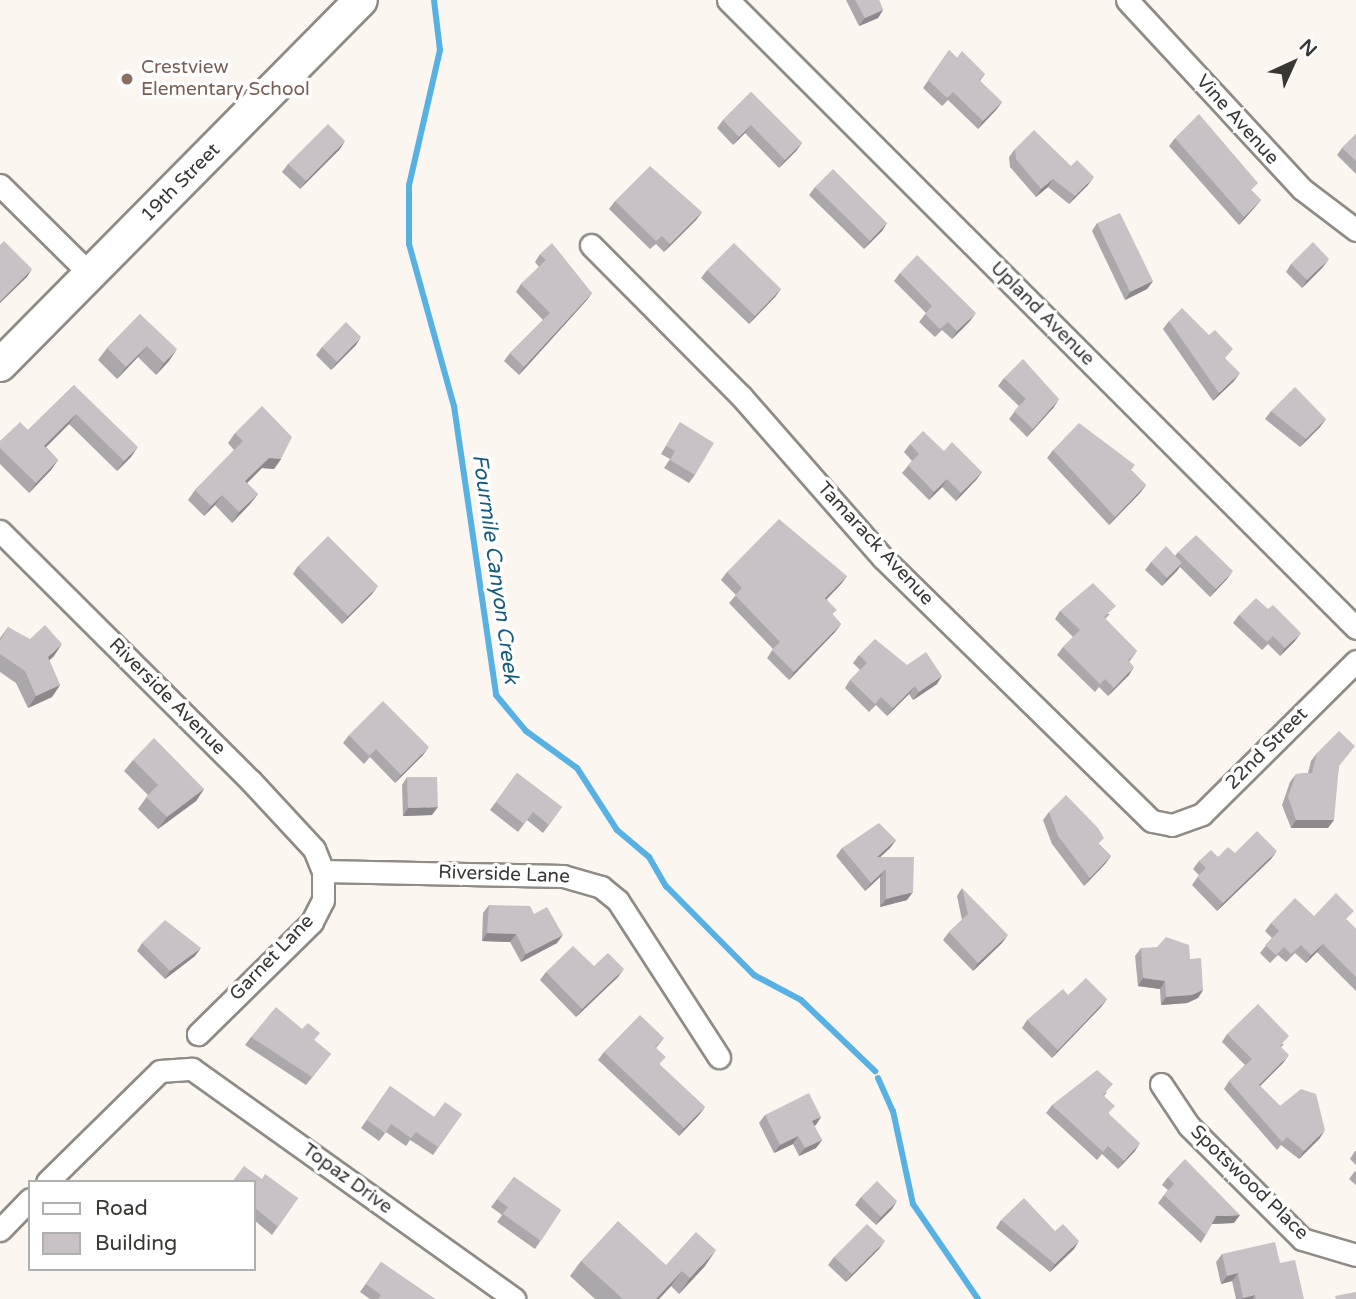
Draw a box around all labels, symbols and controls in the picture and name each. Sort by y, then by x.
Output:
north arrow [1258,28,1328,98]
text: N [1295,35,1321,61]
place label: Crestview Elementary School [141,57,310,101]
street label: Vine Avenue [1191,70,1283,170]
marker: Crestview Elementary School [119,71,135,87]
street label: 19th Street [137,139,225,227]
street label: Upland Avenue [985,257,1099,371]
water label: Fourmile Canyon Creek [466,453,524,685]
street label: Tamarack Avenue [812,478,938,610]
street label: Riverside Avenue [104,634,230,760]
street label: 22nd Street [1221,703,1313,795]
street label: Riverside Lane [438,861,570,889]
street label: Garnet Lane [225,910,319,1006]
street label: Spotswood Place [1185,1121,1313,1245]
street label: Topaz Drive [298,1139,396,1219]
legend [28,1180,256,1271]
text: Road [95,1196,148,1221]
text: Building [95,1231,177,1256]

